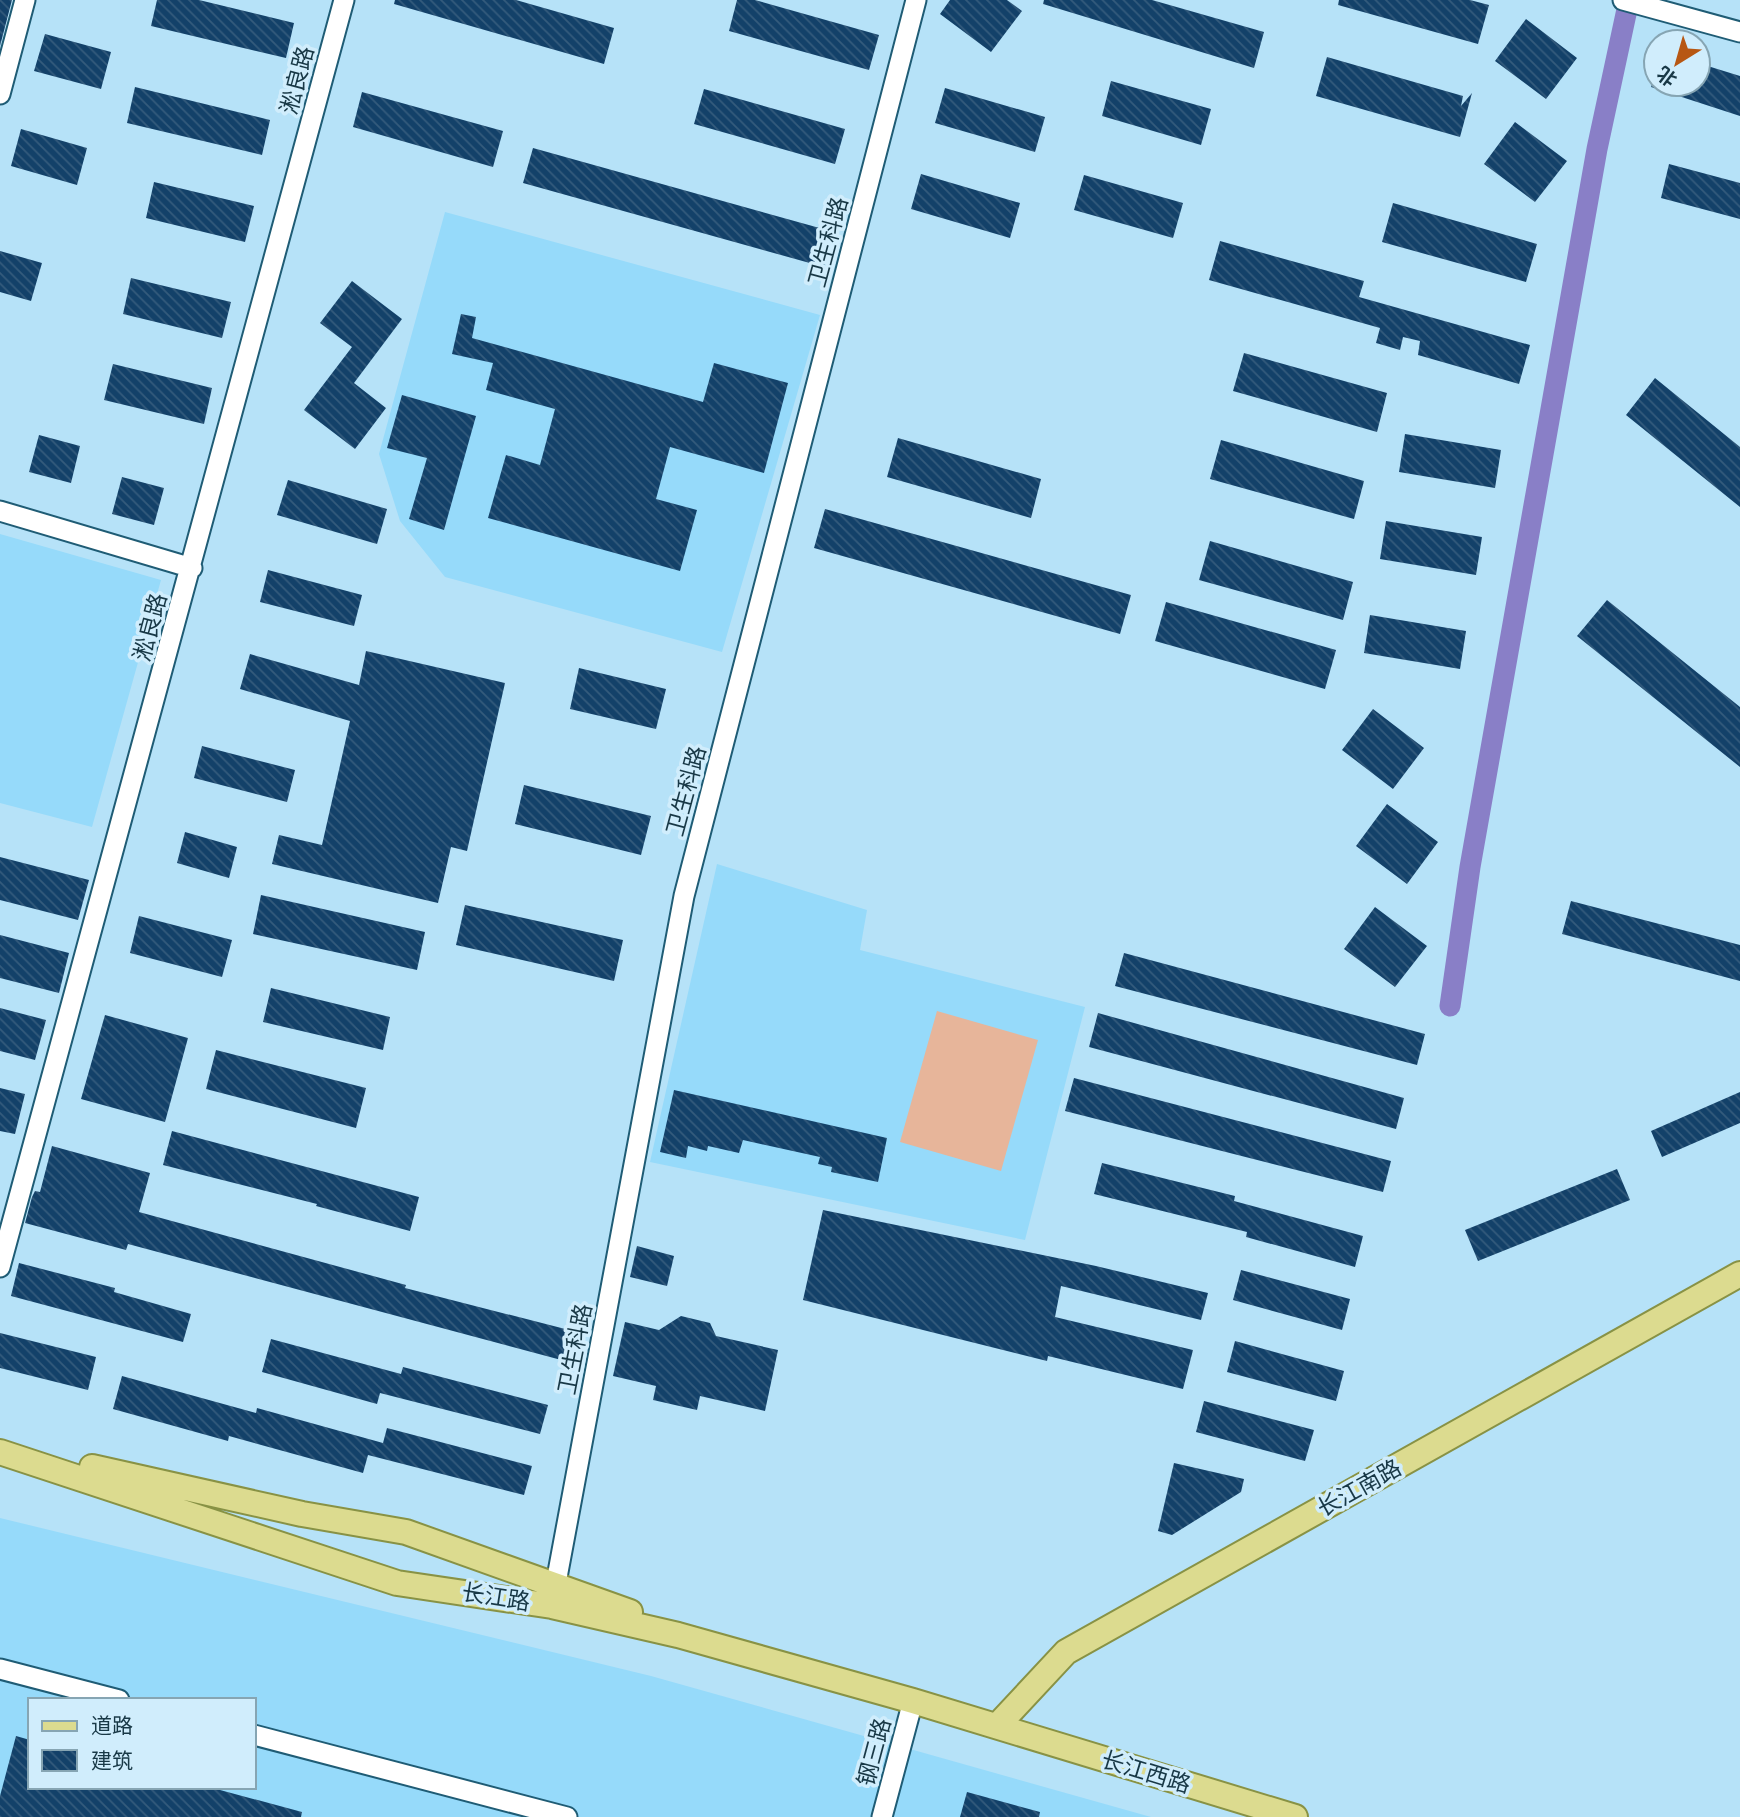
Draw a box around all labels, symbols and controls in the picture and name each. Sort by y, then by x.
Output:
north arrow [1642,28,1712,98]
street label: 淞良路 [275,43,319,117]
text: 北 [1653,61,1682,91]
street label: 卫生科路 [803,194,853,290]
street label: 淞良路 [128,590,172,664]
street label: 卫生科路 [661,743,711,839]
street label: 卫生科路 [552,1301,598,1397]
street label: 长江南路 [1312,1453,1406,1523]
street label: 长江路 [460,1578,532,1616]
legend [28,1698,256,1789]
text: 道路 [91,1713,133,1739]
street label: 钢三路 [852,1715,896,1789]
street label: 长江西路 [1098,1745,1194,1799]
text: 建筑 [91,1748,133,1774]

